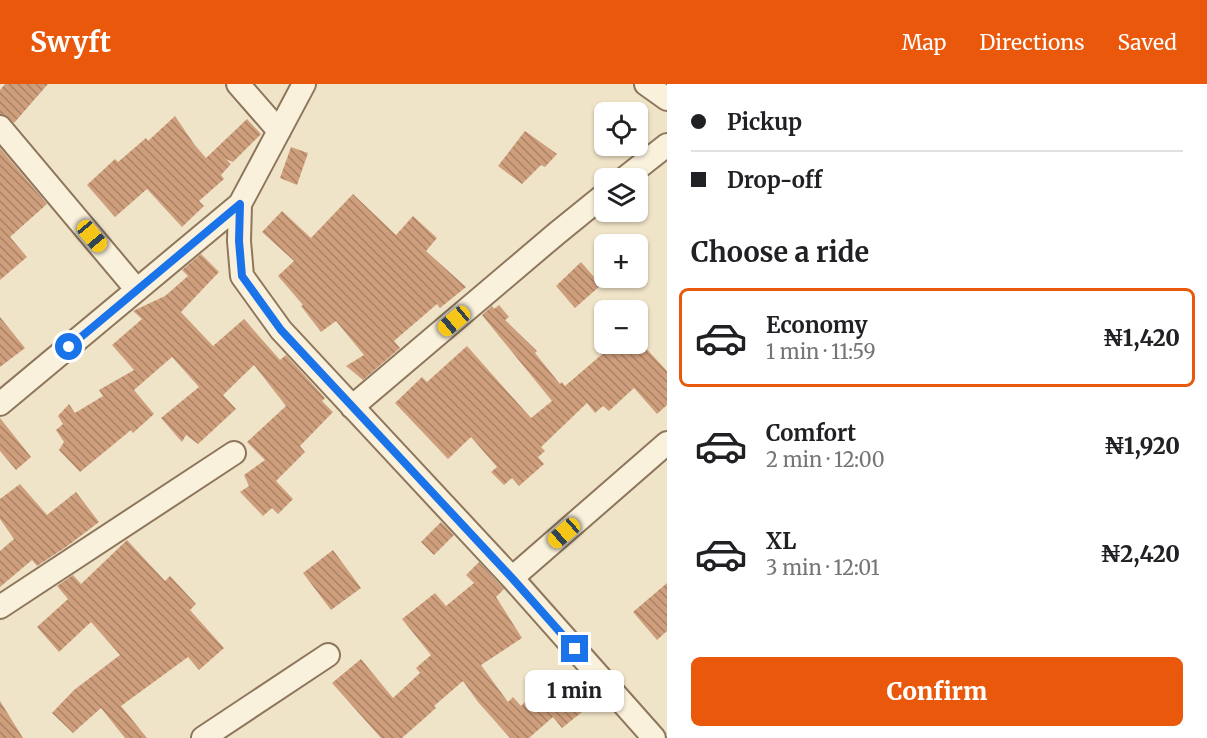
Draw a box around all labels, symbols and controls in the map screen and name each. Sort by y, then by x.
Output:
text: Swyft [30,24,111,60]
text: Map [902,29,946,56]
text: Directions [979,29,1084,56]
text: Saved [1117,29,1177,56]
map controls [594,102,648,354]
button: locate [594,102,648,156]
text: Pickup [727,108,802,136]
text: Drop-off [727,166,822,194]
button: layers [594,168,648,222]
car [74,216,110,256]
button: + [594,234,648,288]
text: Choose a ride [691,235,869,269]
button: − [594,300,648,354]
car [434,303,474,339]
icon: car [694,311,748,365]
text: Economy [766,311,867,339]
text: ₦1,420 [1102,324,1180,352]
route start [55,333,82,360]
text: 1 min · 11:59 [766,339,876,364]
icon: car [694,419,748,473]
text: Comfort [766,419,856,447]
text: ₦1,920 [1104,432,1180,460]
text: 2 min · 12:00 [766,447,885,472]
car [545,514,583,552]
icon: car [694,527,748,581]
text: XL [766,527,796,555]
text: ₦2,420 [1100,540,1180,568]
text: 3 min · 12:01 [766,555,880,580]
route end [561,635,588,662]
button: Confirm [691,657,1183,726]
callout: 1 min [526,670,624,712]
text: 1 min [547,678,602,703]

